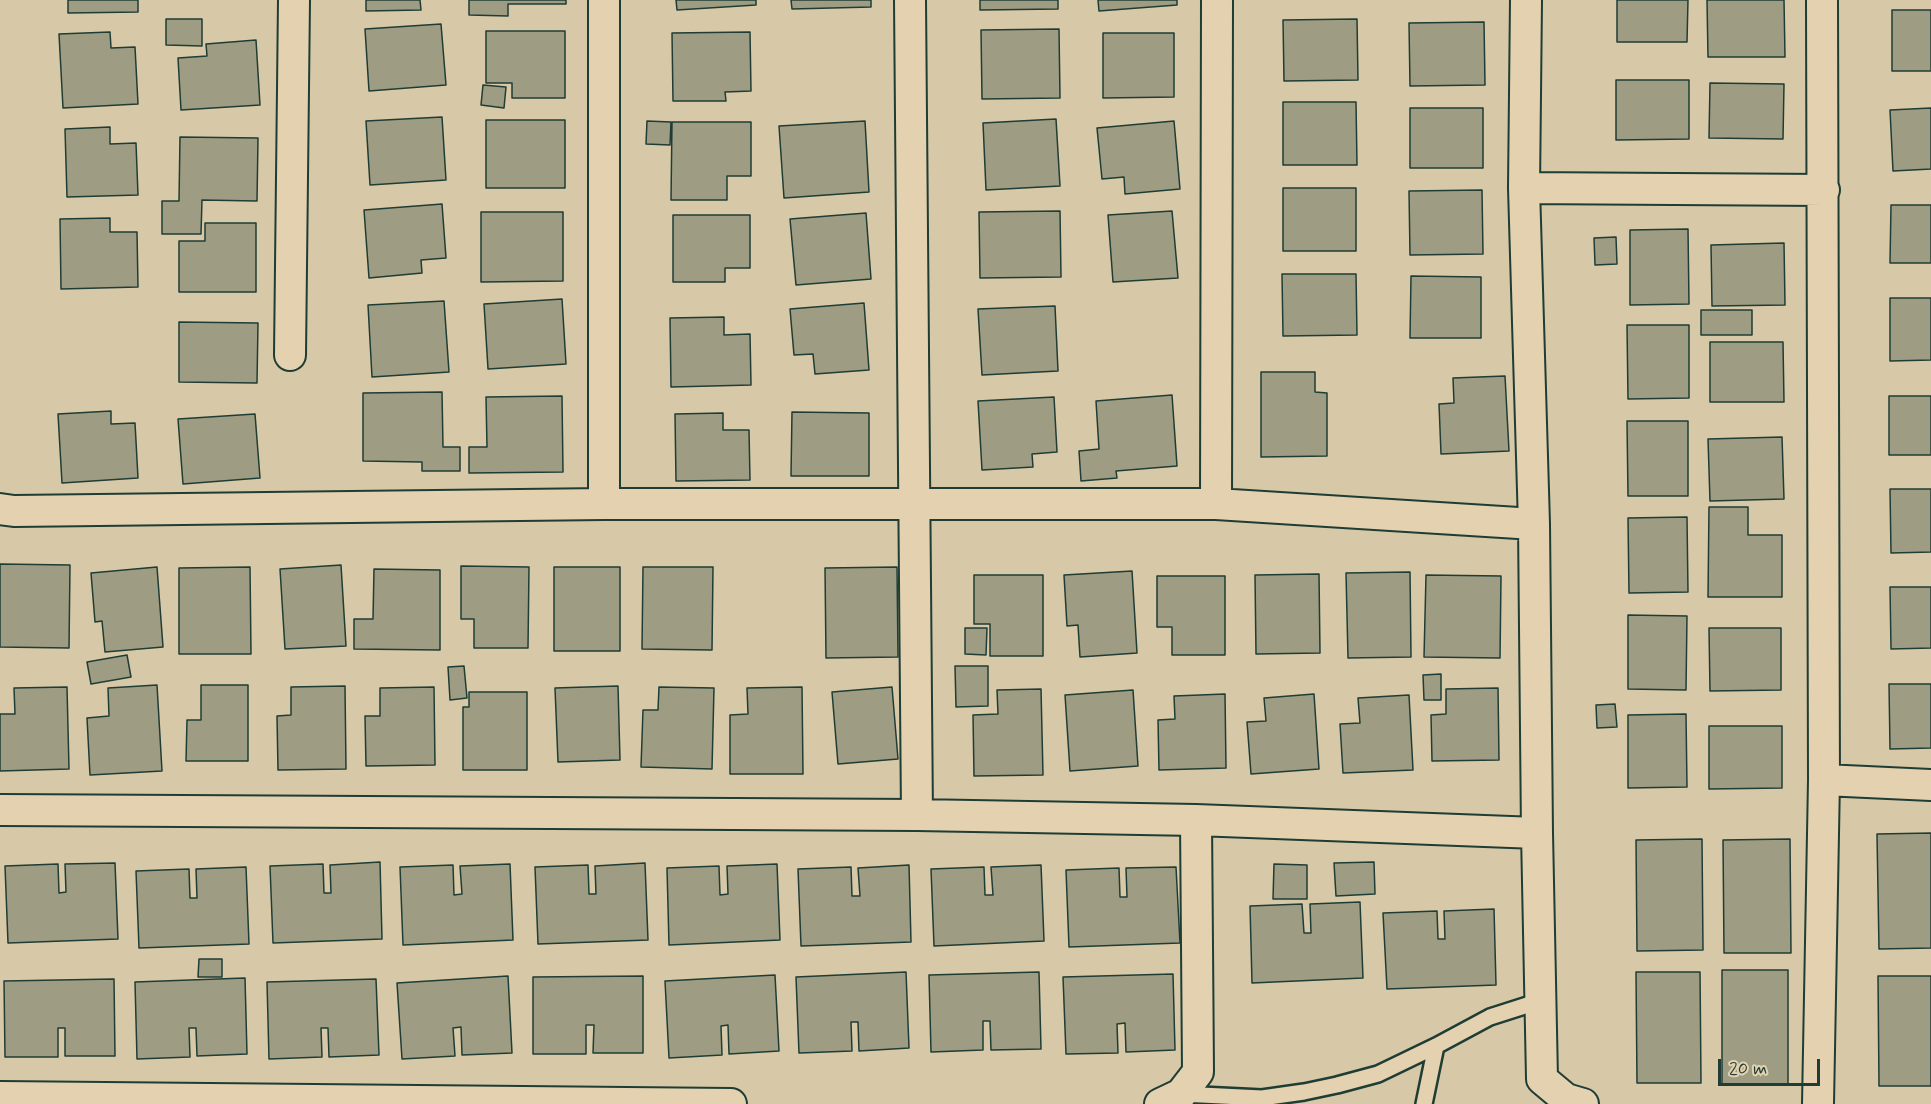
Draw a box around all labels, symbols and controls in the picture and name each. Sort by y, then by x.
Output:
scale bar [1721,1047,1823,1085]
text: 20 m [1729,1057,1767,1081]

